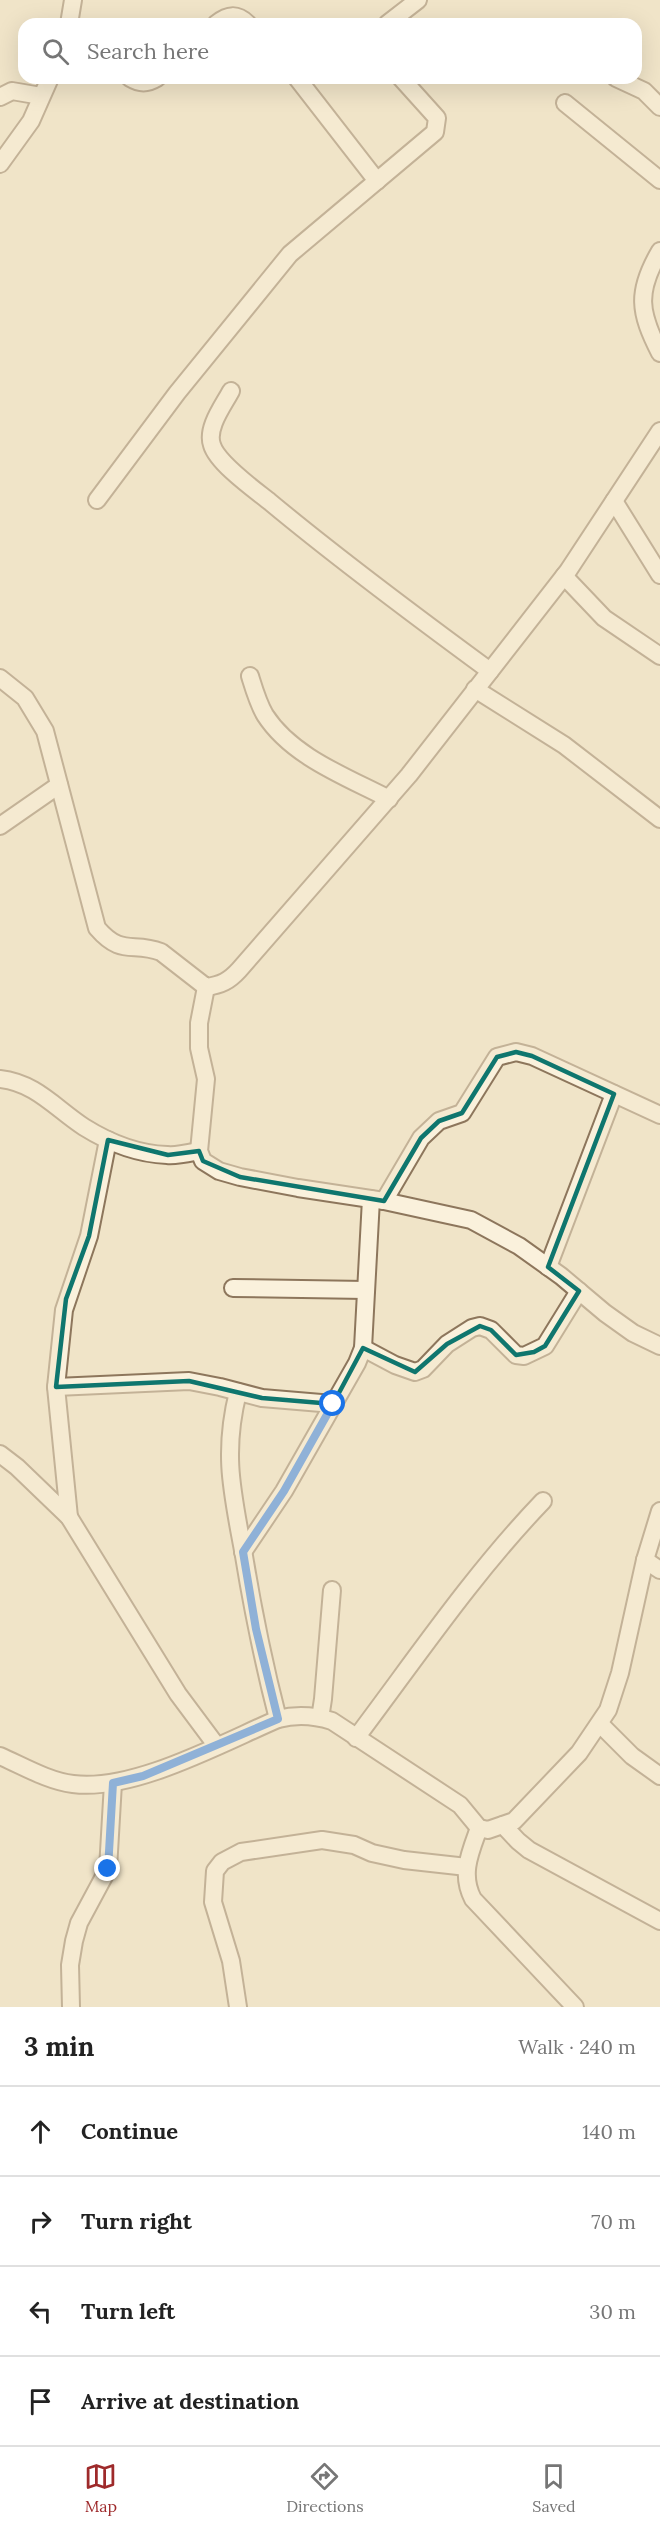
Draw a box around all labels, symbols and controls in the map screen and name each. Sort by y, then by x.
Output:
search box [18,18,642,84]
icon: search [39,35,72,68]
text: Search here [87,37,209,65]
route start [319,1390,345,1416]
route end [94,1855,120,1881]
text: 3 min [24,2030,94,2063]
text: Walk · 240 m [518,2034,636,2059]
icon: ahead [24,2115,57,2148]
text: Continue [81,2117,178,2145]
text: 140 m [582,2119,636,2144]
icon: right [24,2205,57,2238]
text: Turn right [81,2207,192,2235]
text: 70 m [591,2209,636,2234]
icon: left [24,2295,57,2328]
text: Turn left [81,2297,175,2325]
text: 30 m [589,2299,636,2324]
icon: arrive [24,2385,57,2418]
text: Arrive at destination [81,2387,299,2415]
tab: Map [84,2460,117,2516]
tab: Directions [286,2460,364,2516]
tab: Saved [532,2460,576,2516]

